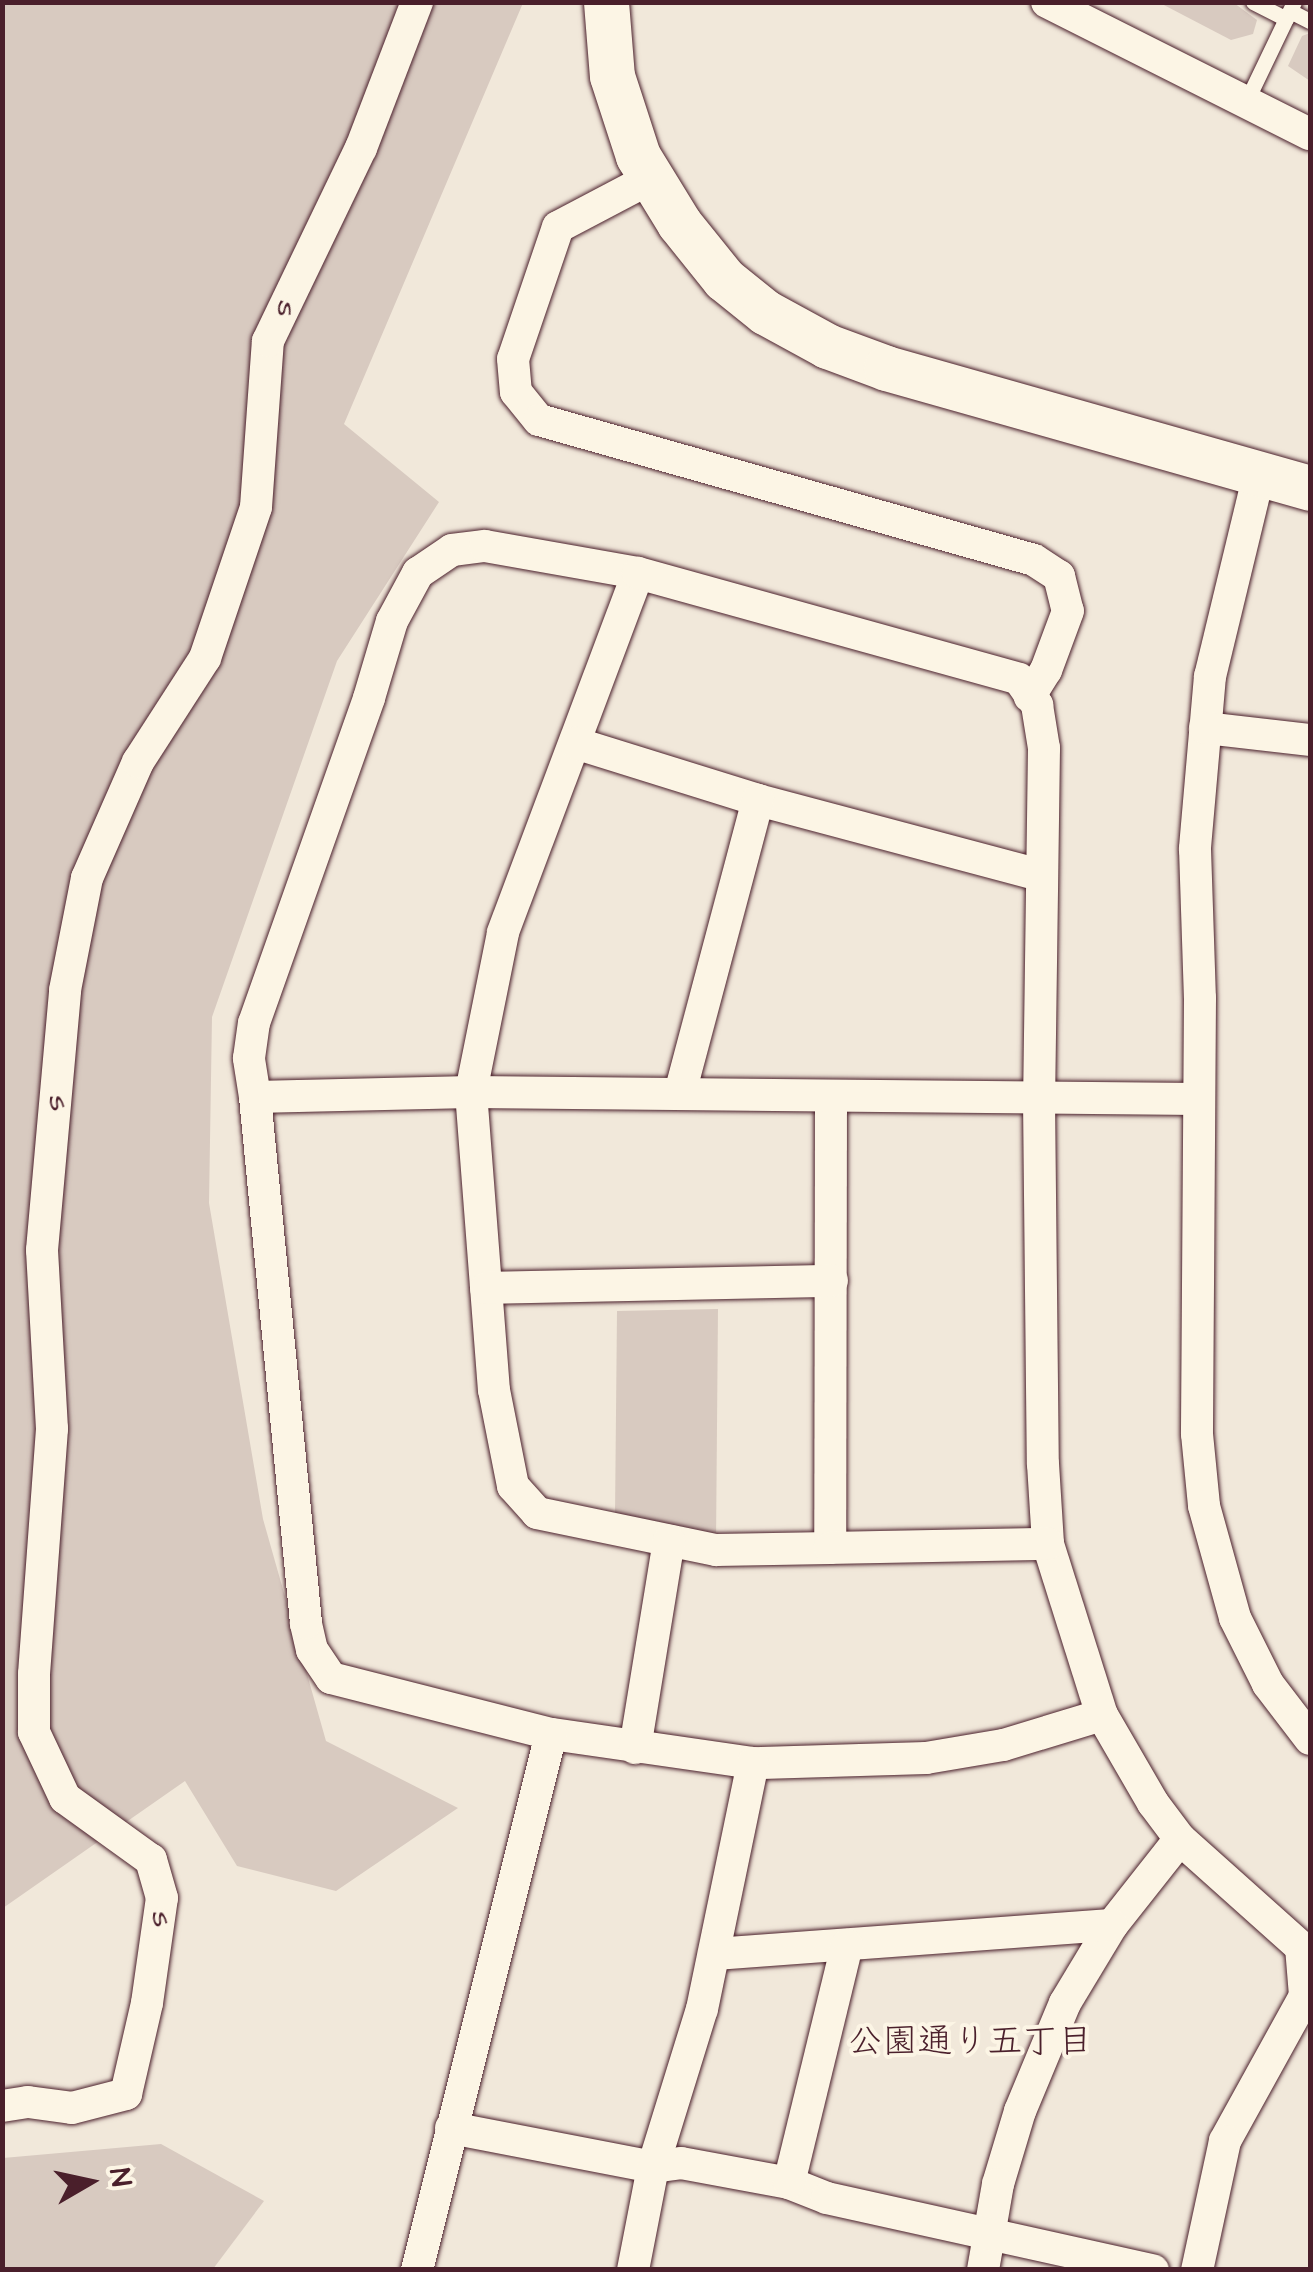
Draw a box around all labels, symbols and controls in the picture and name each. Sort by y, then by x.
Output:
street label: s [262,292,304,324]
street label: s [35,1093,75,1113]
street label: s [138,1909,178,1929]
district label: 公園通り五丁目 [848,2021,1092,2063]
north arrow [40,2132,140,2232]
text: N [99,2166,141,2189]

